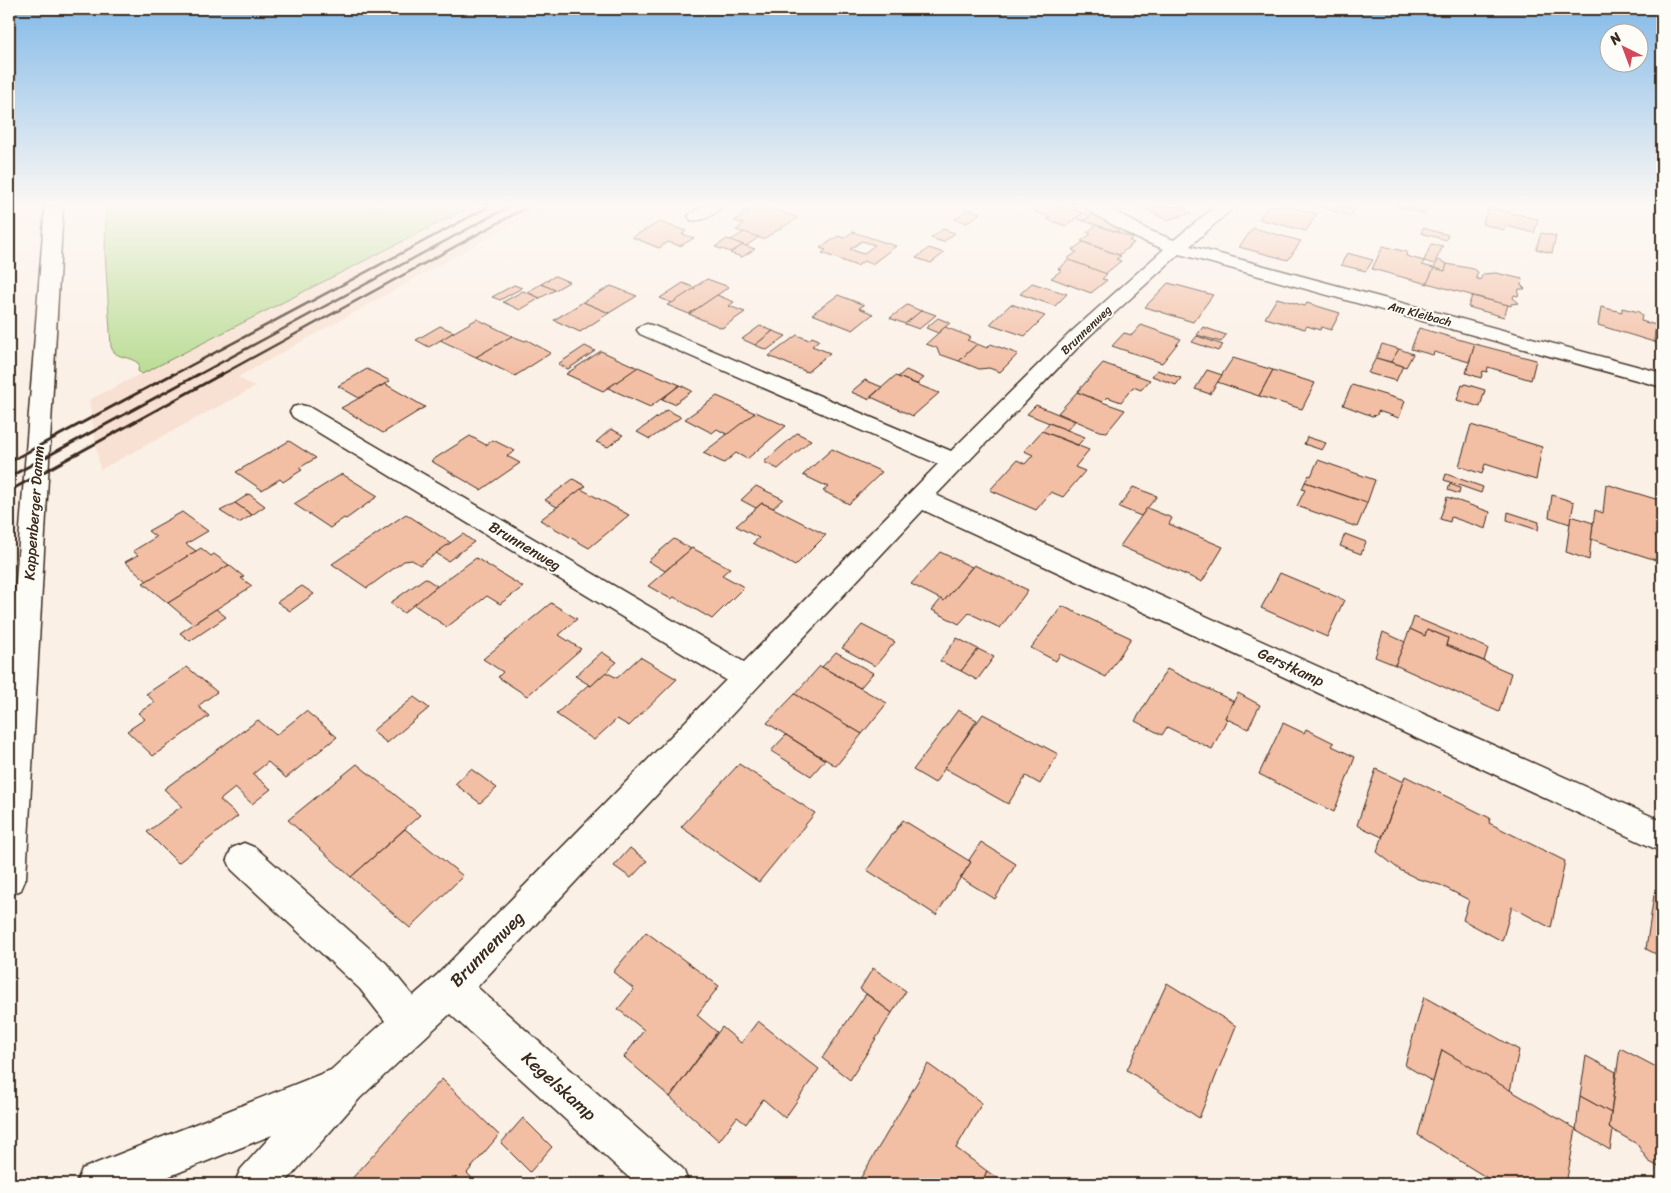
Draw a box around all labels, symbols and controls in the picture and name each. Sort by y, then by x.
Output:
north arrow [1598,22,1648,72]
text: N [1603,26,1628,52]
street label: Am Kleibach [1385,295,1454,333]
street label: Brunnenweg [1055,300,1117,360]
street label: Kappenberger Damm [16,445,52,581]
street label: Brunnenweg [484,514,566,578]
street label: Gerstkamp [1253,640,1329,694]
street label: Brunnenweg [442,903,532,995]
street label: Kegelskamp [514,1043,605,1129]

